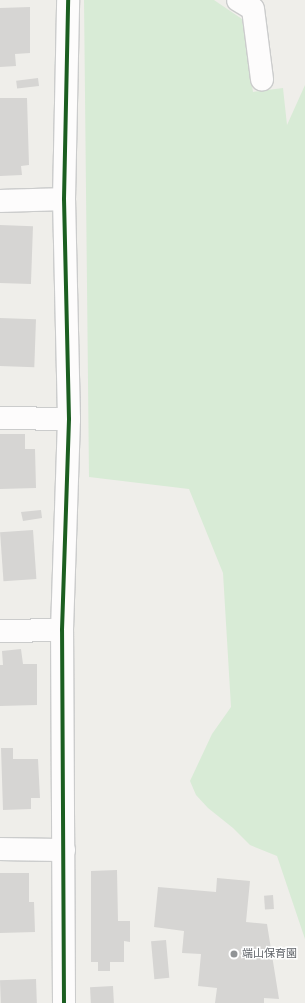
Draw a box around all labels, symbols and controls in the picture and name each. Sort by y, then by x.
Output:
place label: 端山保育園 [242,947,297,961]
marker: 端山保育園 [229,949,239,959]

